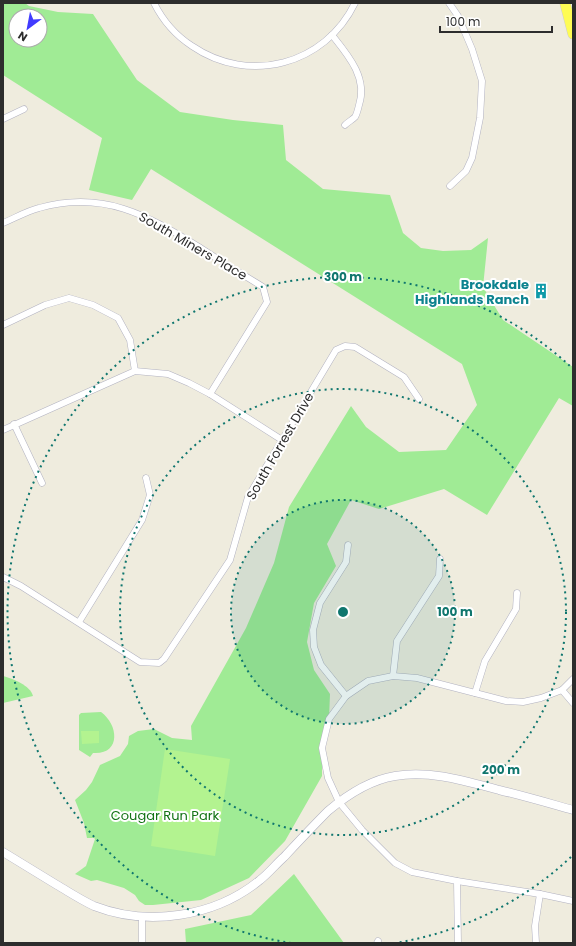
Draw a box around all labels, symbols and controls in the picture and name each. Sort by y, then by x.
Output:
north arrow [8,8,48,48]
scale bar [440,8,552,34]
text: 100 m [446,13,480,30]
text: N [15,28,30,45]
street label: South Miners Place [135,207,251,285]
text: 300 m [324,268,362,285]
place label: Brookdale Highlands Ranch [415,275,529,309]
building icon: Brookdale Highlands Ranch [532,282,550,300]
street label: South Forrest Drive [242,389,318,503]
text: 100 m [437,603,473,620]
centre of rings [336,605,350,619]
text: 200 m [482,761,520,778]
park label: Cougar Run Park [111,806,220,825]

